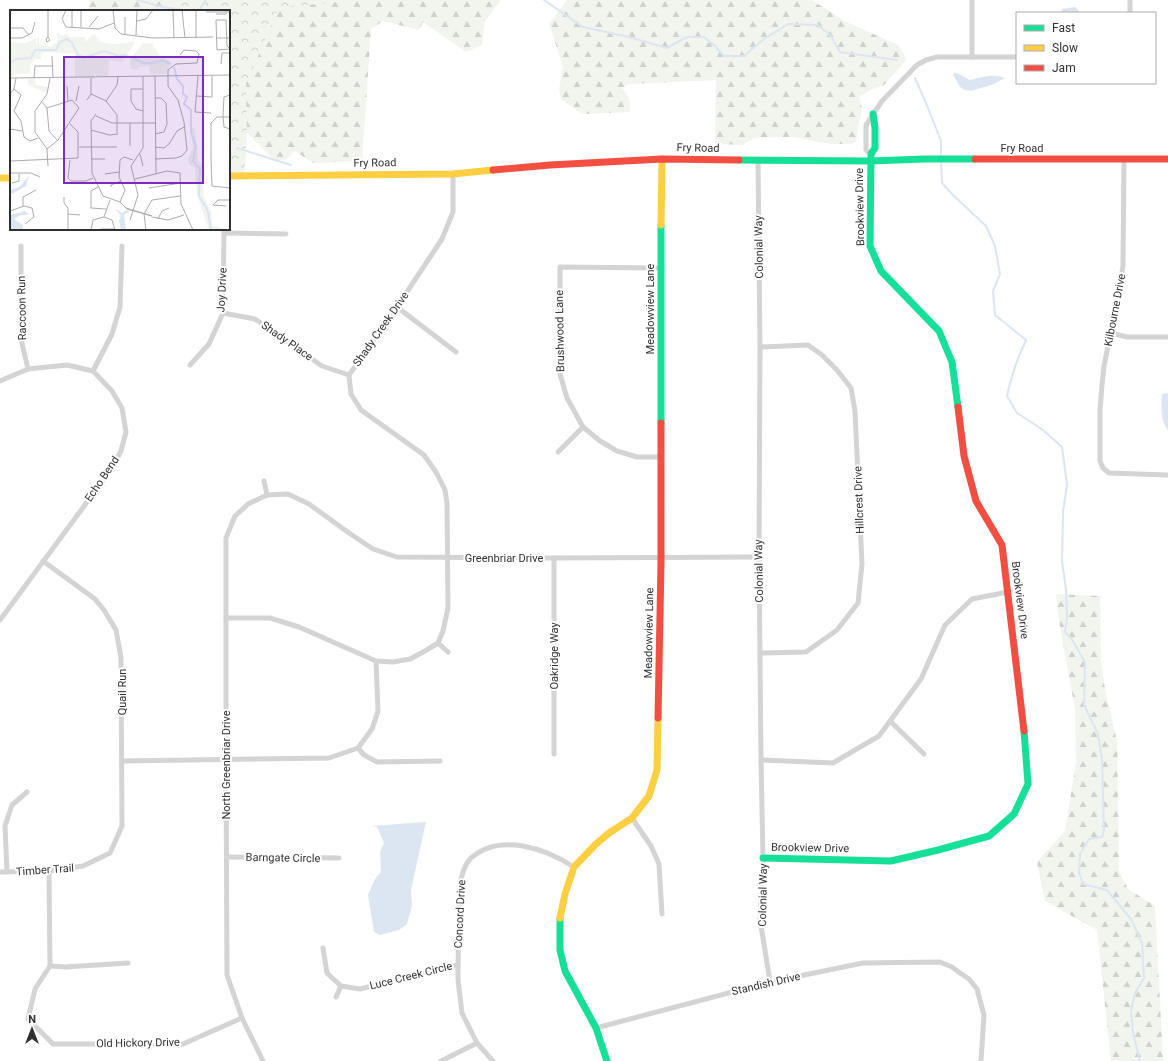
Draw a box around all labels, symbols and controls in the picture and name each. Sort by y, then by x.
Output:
inset map [10,10,230,230]
legend [1016,12,1156,84]
text: Fast [1052,21,1075,35]
text: Slow [1052,41,1078,55]
text: Jam [1052,61,1076,75]
street label: Fry Road [676,141,720,155]
street label: Fry Road [1001,142,1043,155]
street label: Fry Road [353,156,397,170]
street label: Brookview Drive [853,168,867,246]
street label: Colonial Way [752,214,766,279]
street label: Meadowview Lane [644,263,657,354]
street label: Joy Drive [214,267,230,313]
street label: Kilbourne Drive [1102,272,1128,347]
street label: Raccoon Run [15,276,29,340]
street label: Shady Creek Drive [350,289,412,369]
street label: Brushwood Lane [553,290,567,372]
street label: Shady Place [259,318,315,364]
street label: Echo Bend [82,454,122,504]
street label: Hillcrest Drive [851,466,867,534]
street label: Colonial Way [752,538,766,603]
street label: Greenbriar Drive [465,552,543,565]
street label: Brookview Drive [1009,560,1031,640]
street label: Meadowview Lane [642,587,656,679]
street label: Oakridge Way [548,622,561,690]
street label: Quail Run [116,669,129,715]
street label: North Greenbriar Drive [220,710,233,820]
street label: Brookview Drive [771,841,849,855]
street label: Barngate Circle [246,851,321,865]
street label: Timber Trail [16,861,74,879]
street label: Colonial Way [756,862,770,927]
street label: Concord Drive [452,879,468,949]
street label: Luce Creek Circle [368,959,454,993]
street label: Standish Drive [730,970,802,998]
north arrow [12,1009,52,1049]
text: N [28,1013,36,1026]
street label: Old Hickory Drive [96,1036,180,1050]

